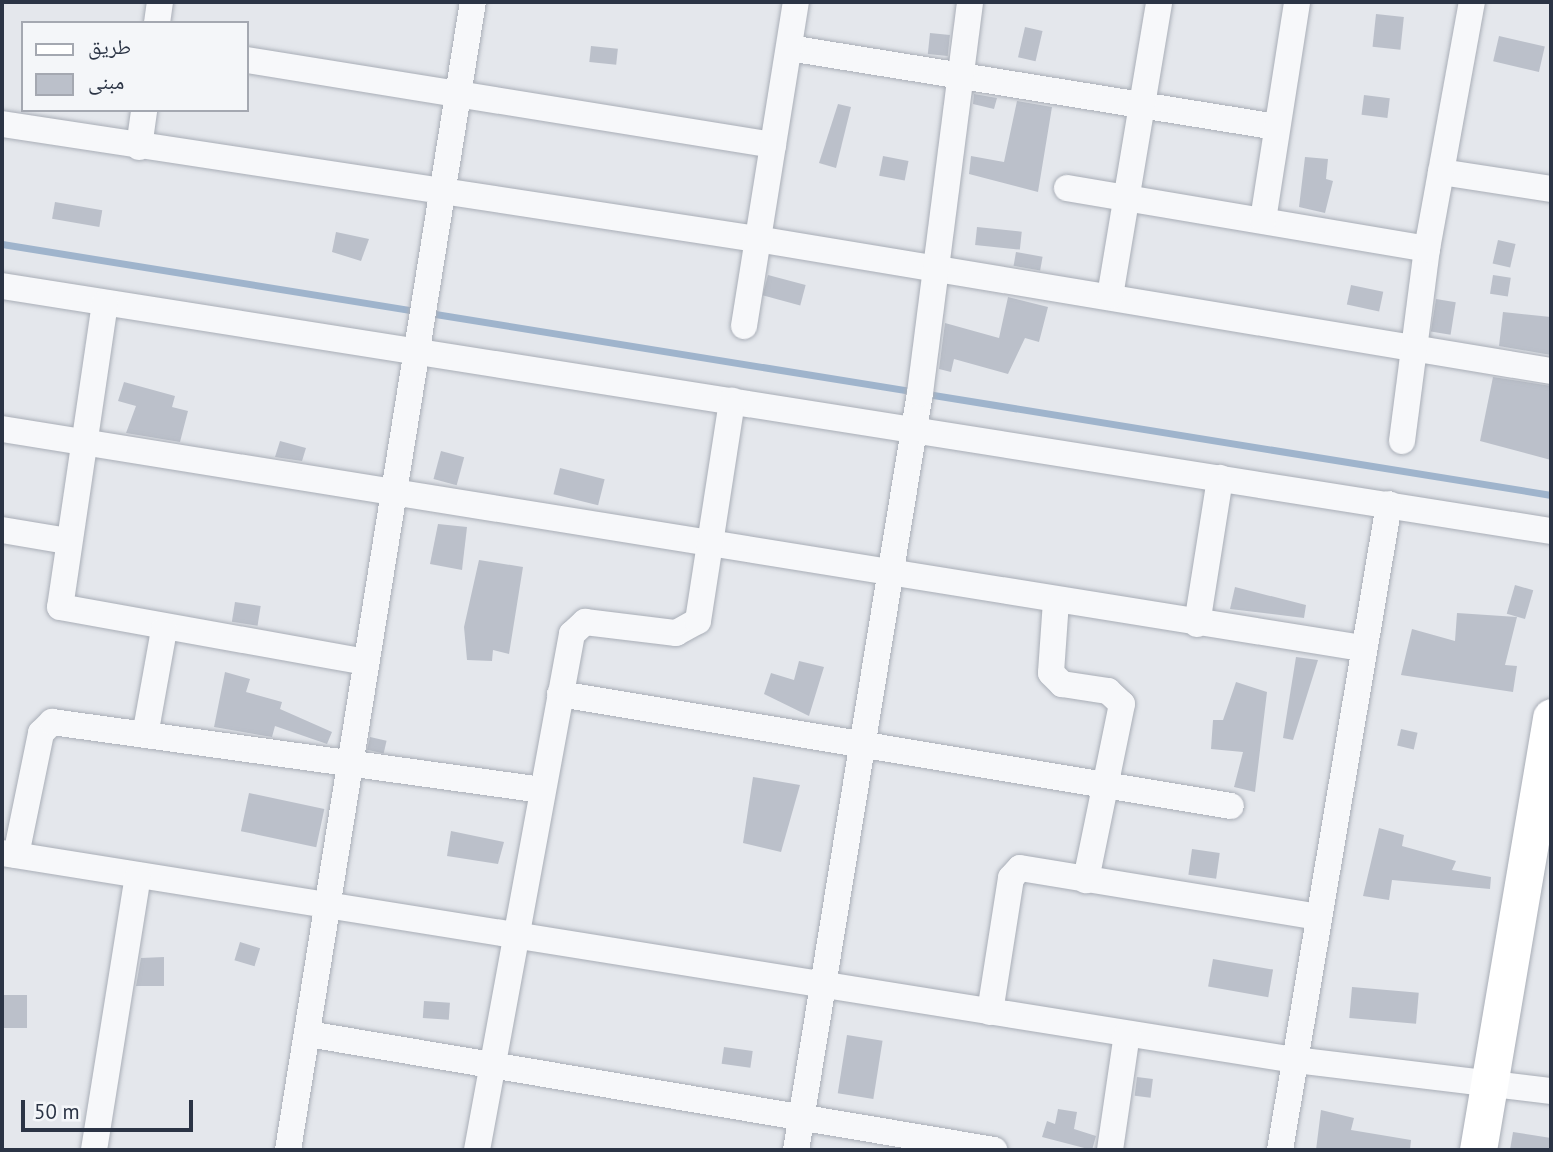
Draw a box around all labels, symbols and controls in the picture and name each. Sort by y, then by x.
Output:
legend [21,21,248,112]
text: طريق [88,33,131,60]
text: مبنى [88,68,124,95]
scale bar [24,1086,196,1130]
text: 50 m [34,1098,80,1125]

